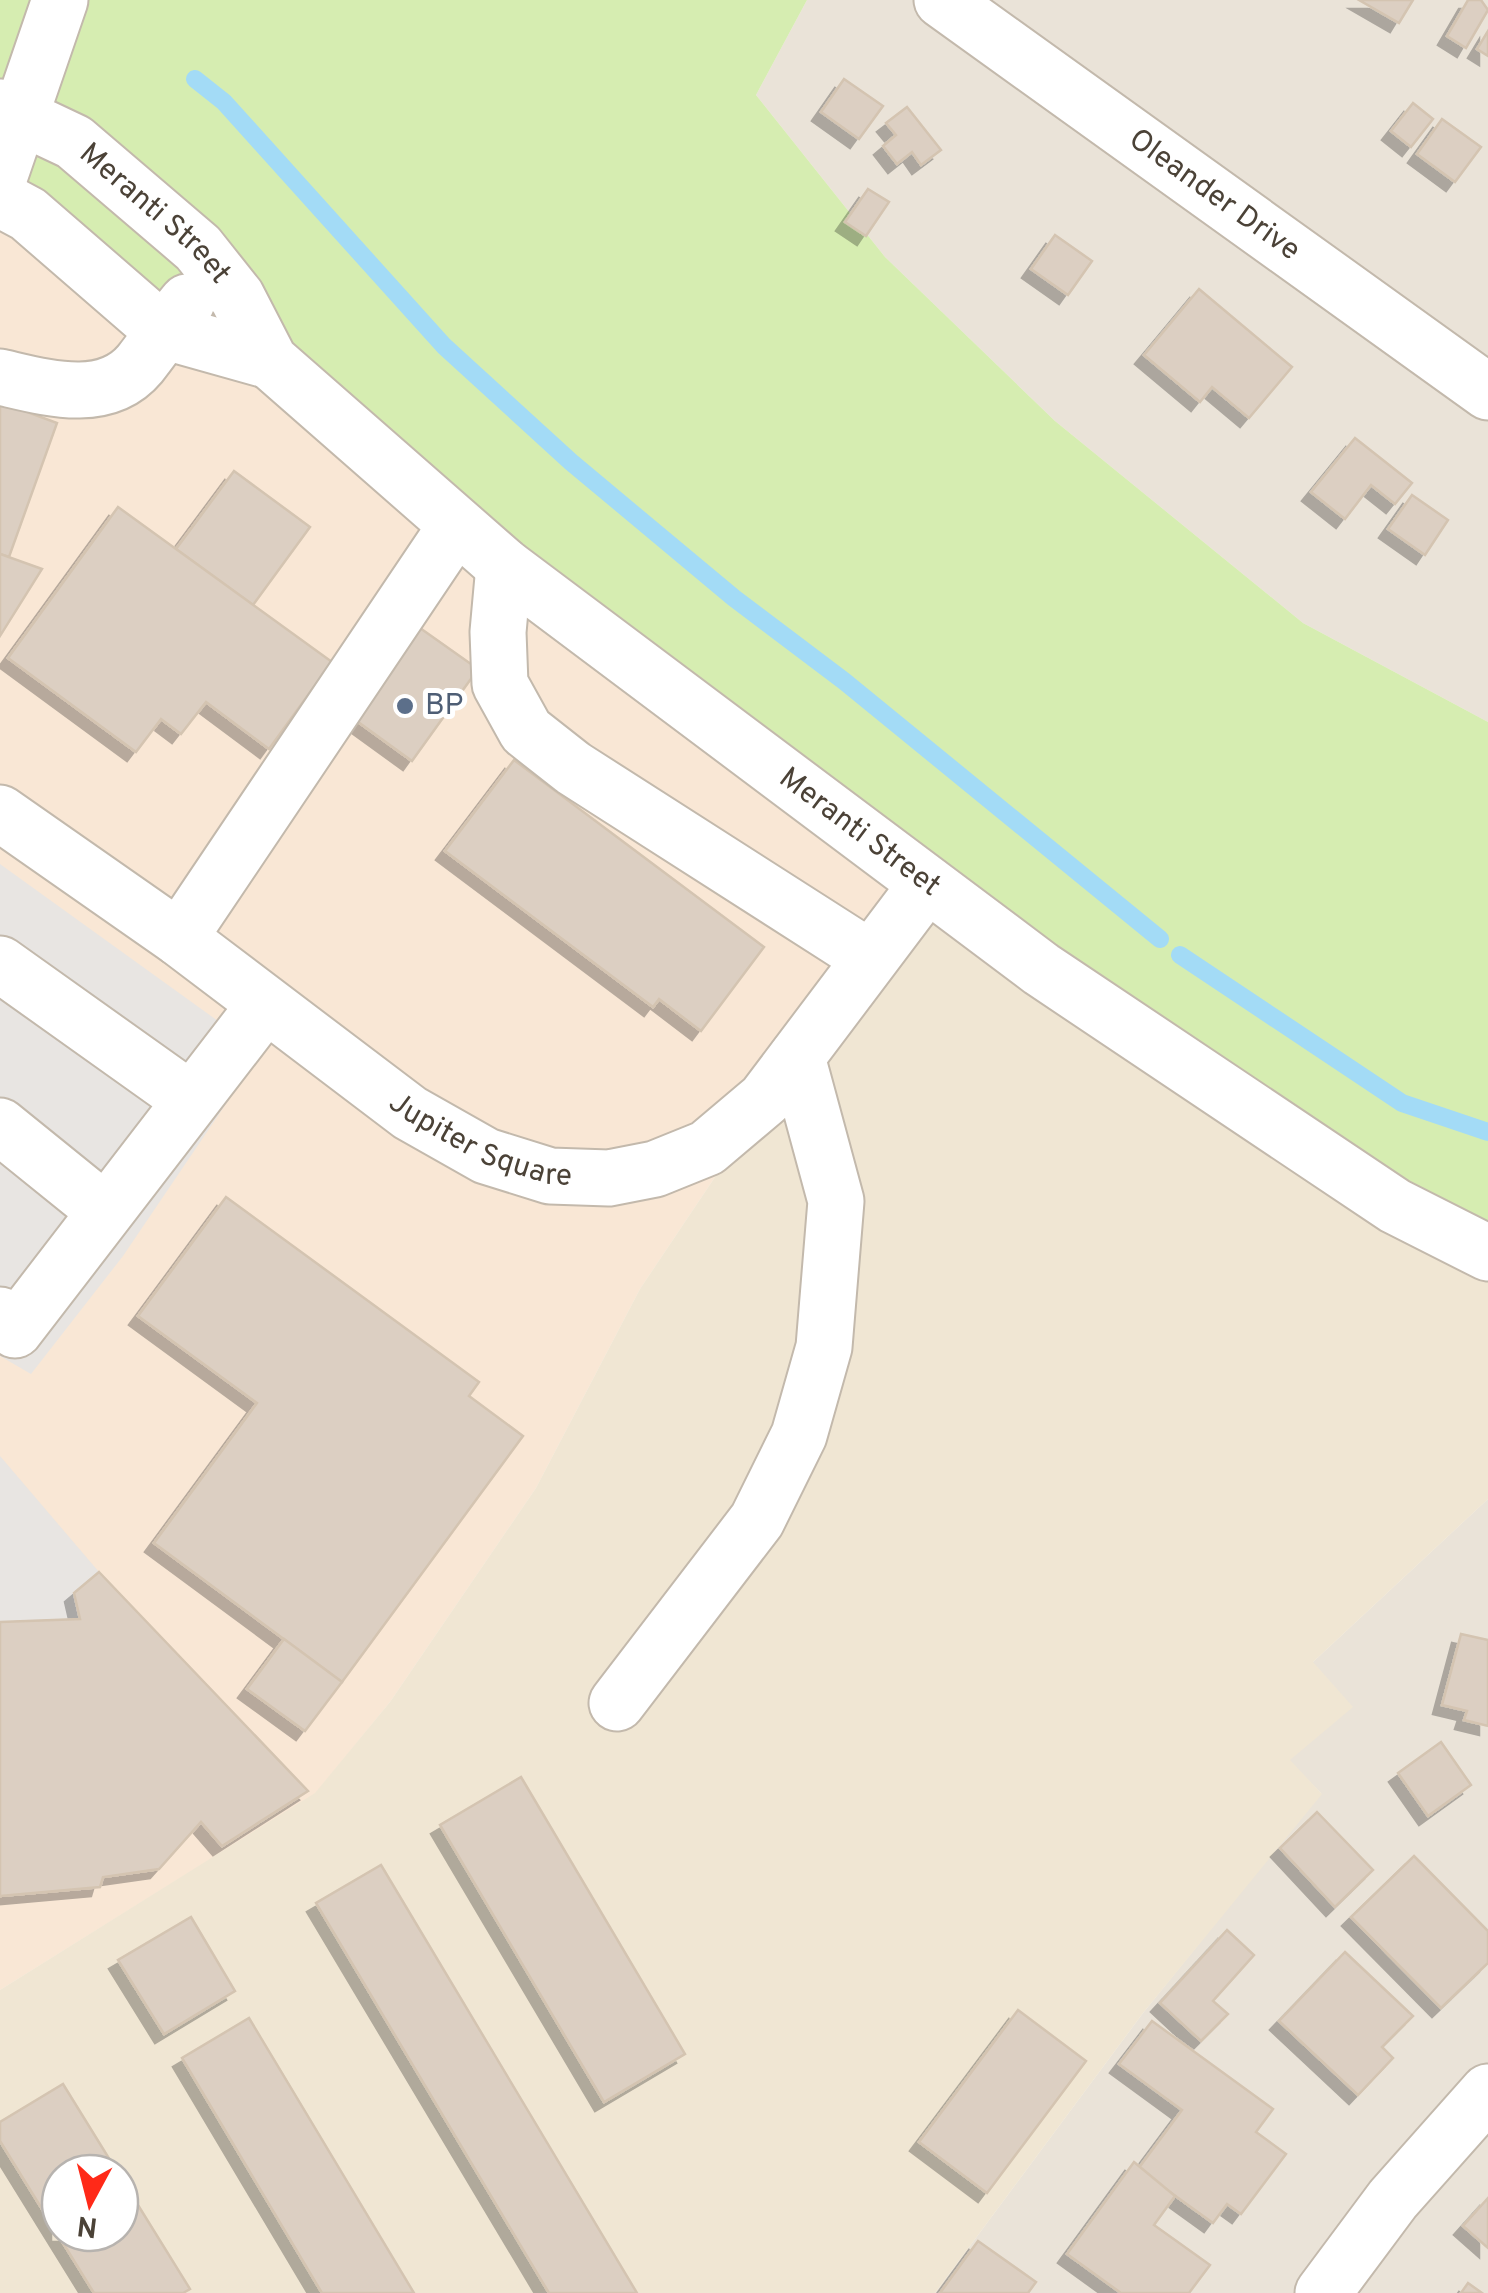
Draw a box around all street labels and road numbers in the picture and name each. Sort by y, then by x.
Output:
street label: Oleander Drive [1121,121,1307,269]
street label: Meranti Street [71,136,238,292]
street label: Meranti Street [771,760,947,905]
street label: Jupiter Square [381,1085,573,1195]

